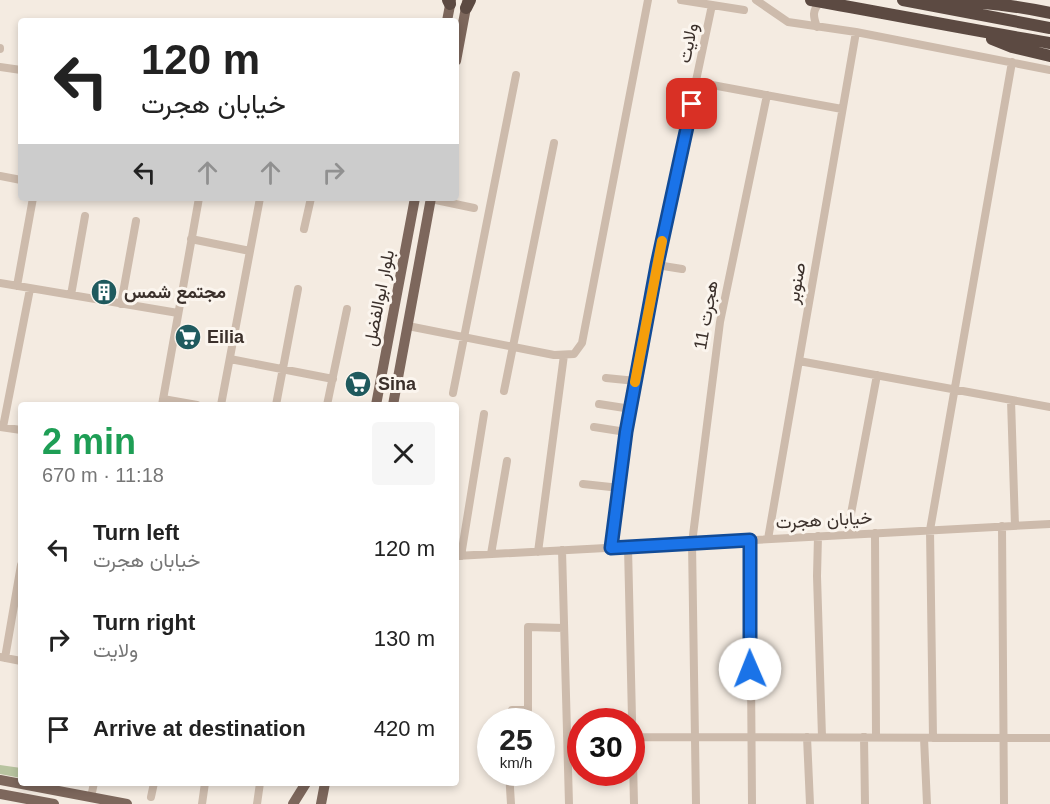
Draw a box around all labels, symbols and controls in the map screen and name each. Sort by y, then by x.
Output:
street label: ولایت [674,21,703,65]
text: 120 m [141,36,260,83]
icon: left [42,42,120,120]
pin [666,78,717,129]
icon: arrive [675,87,708,120]
text: خیابان هجرت [141,89,286,119]
icon: left [128,156,161,189]
icon: ahead [191,156,224,189]
icon: ahead [254,156,287,189]
icon: right [317,156,350,189]
street label: بلوار ابوالفضل [360,248,399,348]
street label: صنوبر [782,261,810,306]
building icon: مجتمع شمس [89,277,119,307]
street label: هجرت 11 [690,279,723,351]
place label: مجتمع شمس [124,282,226,304]
supermarket icon: Eilia [173,322,203,352]
place label: Eilia [207,327,245,347]
supermarket icon: Sina [343,369,373,399]
place label: Sina [378,374,417,394]
text: 2 min [42,421,136,462]
button: close [372,422,435,485]
text: 670 m · 11:18 [42,464,164,486]
street label: خیابان هجرت [775,507,873,534]
text: Turn left [93,520,179,545]
icon: left [42,533,75,566]
text: 120 m [374,536,435,561]
text: خیابان هجرت [93,549,200,571]
text: Turn right [93,610,195,635]
icon: right [42,623,75,656]
text: 130 m [374,626,435,651]
position arrow [718,637,782,701]
text: ولایت [93,639,138,661]
speed limit sign: 30 [567,708,645,786]
icon: arrive [42,713,75,746]
text: Arrive at destination [93,716,306,741]
text: 420 m [374,716,435,741]
text: 25 [499,723,533,756]
text: km/h [500,754,532,771]

